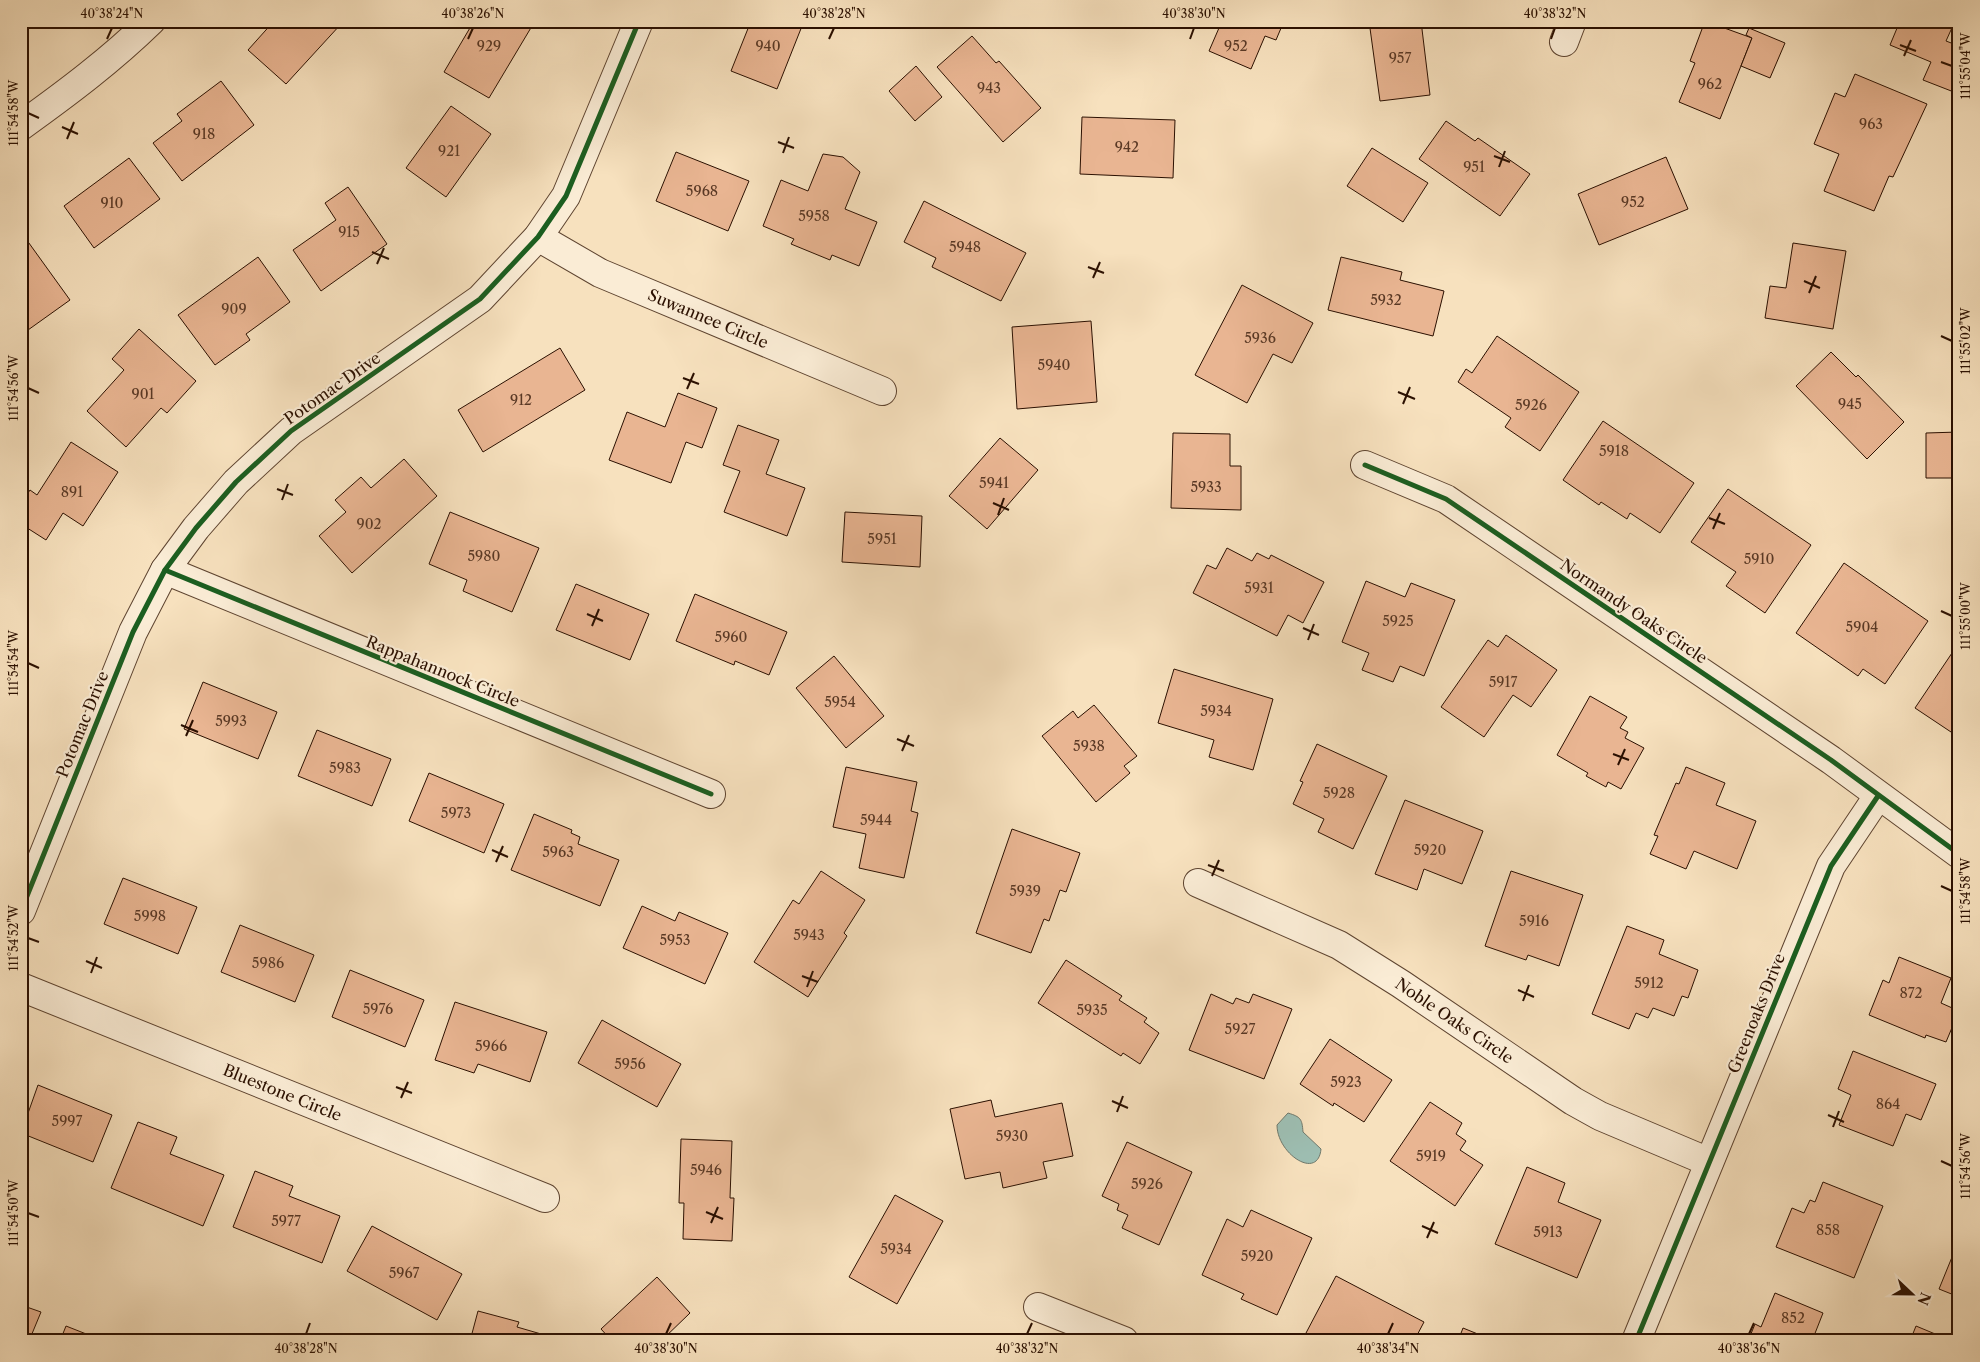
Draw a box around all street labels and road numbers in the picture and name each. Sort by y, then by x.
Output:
street label: Suwannee Circle [645,284,771,352]
street label: Potomac Drive [280,347,384,429]
street label: Normandy Oaks Circle [1557,554,1711,668]
street label: Rappahannock Circle [363,631,523,711]
street label: Potomac Drive [52,668,112,780]
street label: Greenoaks Drive [1723,950,1789,1076]
street label: Noble Oaks Circle [1392,973,1517,1068]
street label: Bluestone Circle [220,1059,345,1125]

